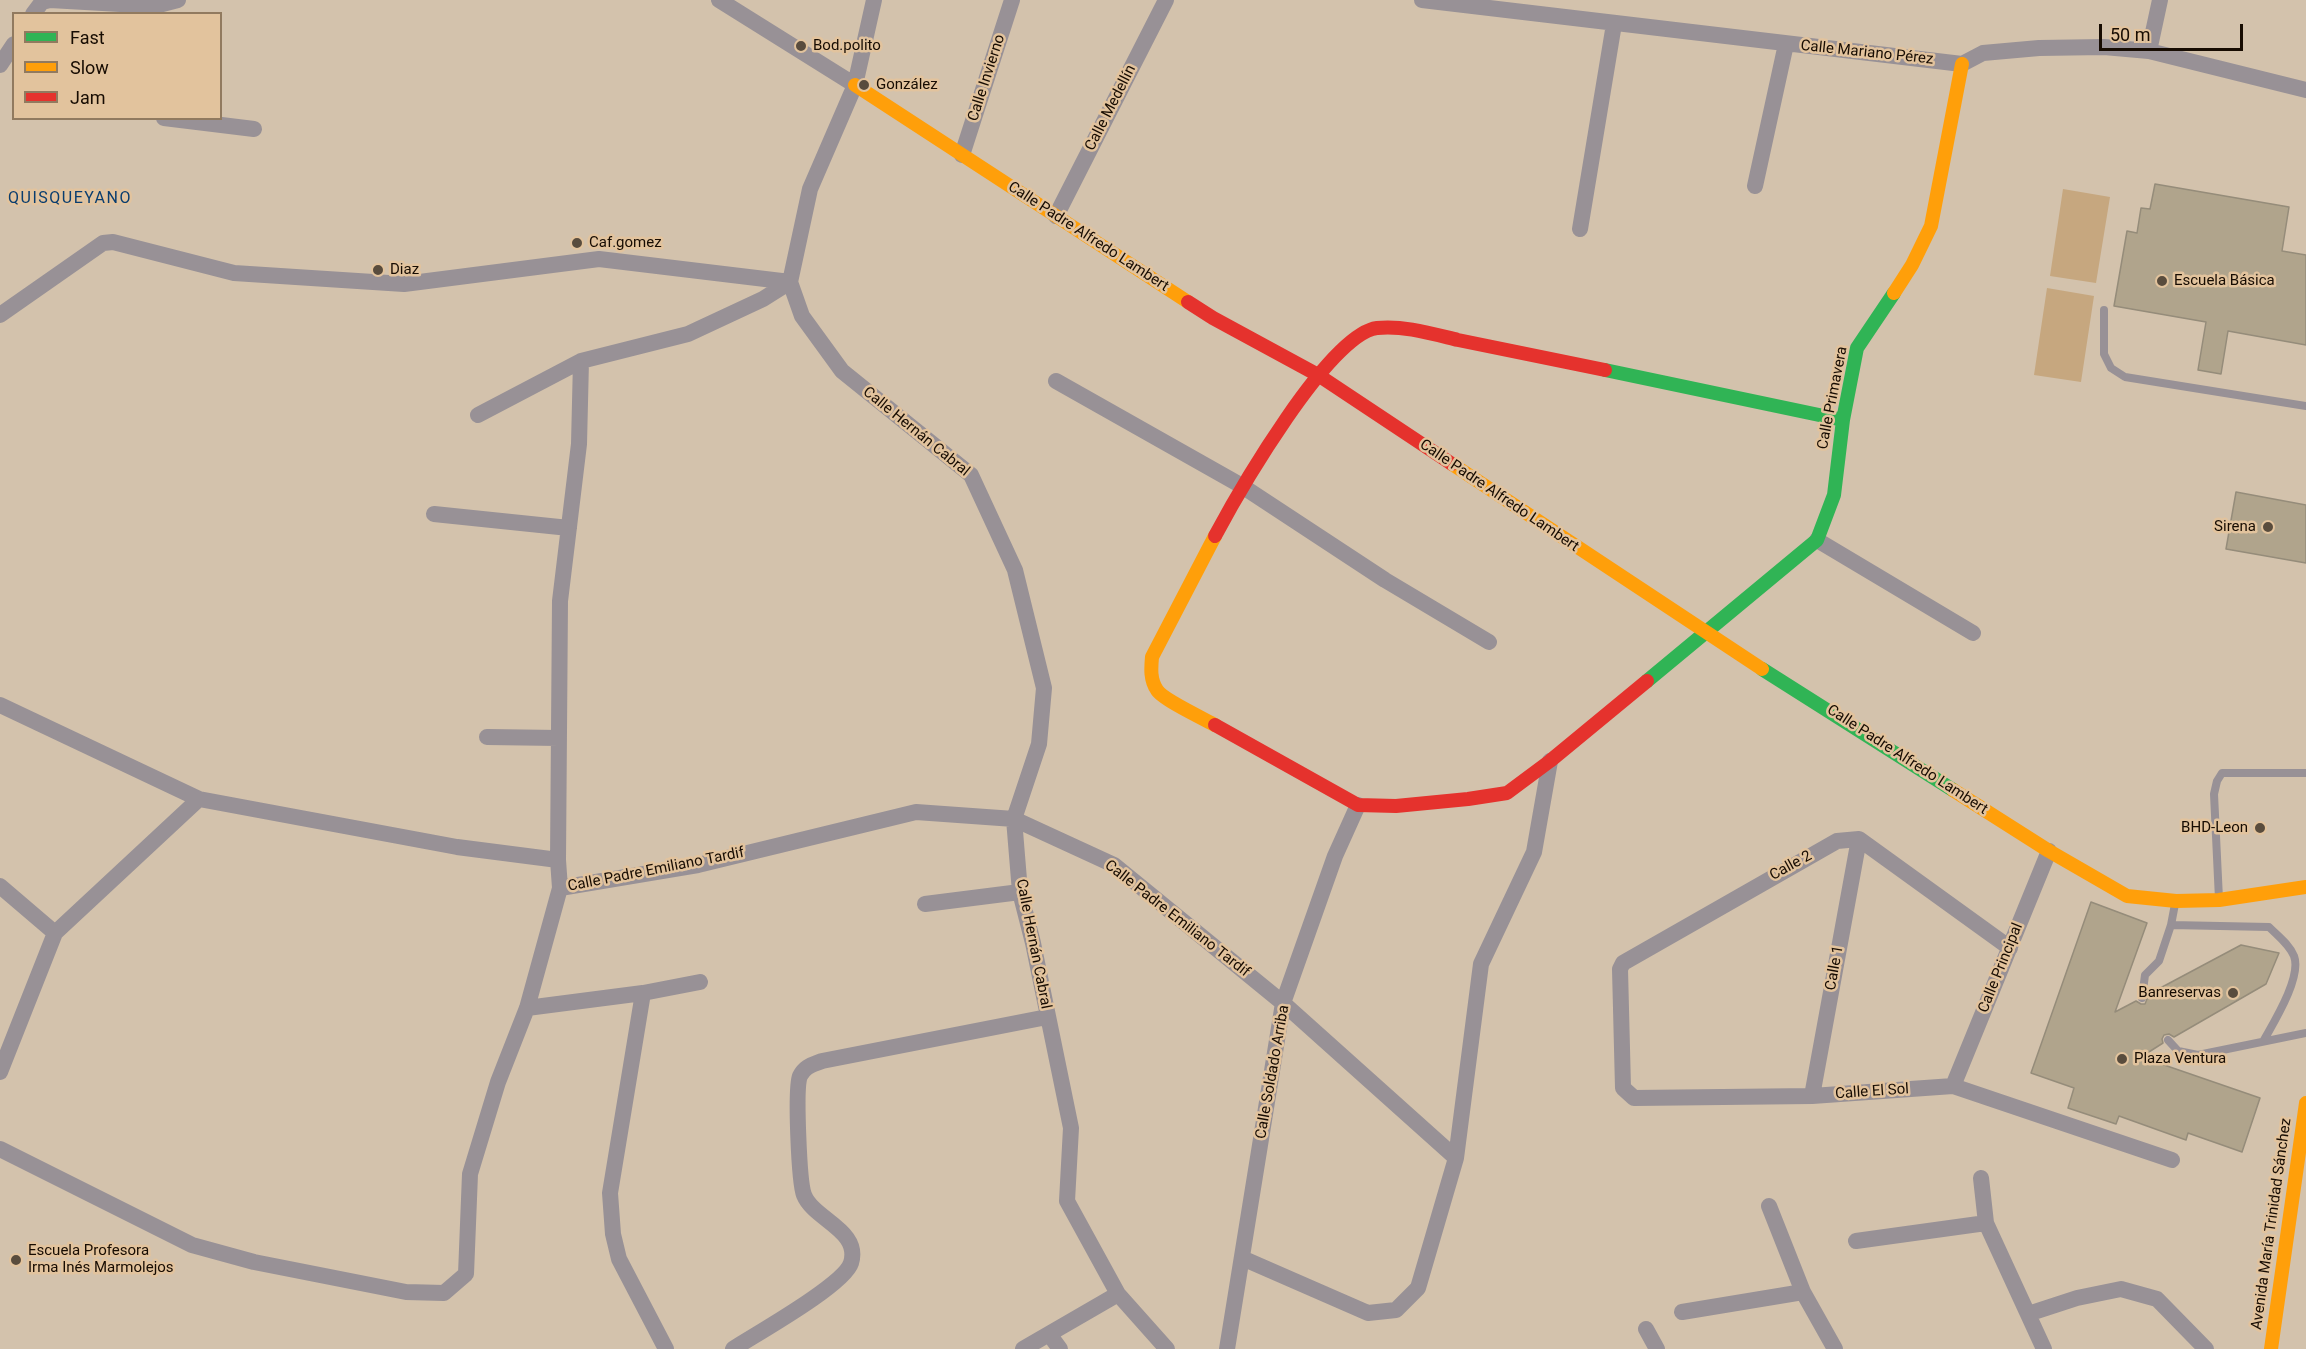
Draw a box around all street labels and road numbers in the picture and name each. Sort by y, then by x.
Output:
street label: Calle Invierno [965,32,1009,124]
street label: Calle Mariano Pérez [1800,37,1934,69]
street label: Calle Medellín [1082,62,1140,154]
street label: Calle Padre Alfredo Lambert [1004,178,1172,296]
street label: Calle Primavera [1814,345,1852,451]
street label: Calle Hernán Cabral [859,383,973,481]
street label: Calle Padre Alfredo Lambert [1416,436,1582,556]
street label: Calle Padre Alfredo Lambert [1823,701,1991,819]
street label: Calle Padre Emiliano Tardif [566,844,746,896]
street label: Calle 2 [1767,847,1815,885]
street label: Calle Padre Emiliano Tardif [1101,857,1253,981]
street label: Calle Hernán Cabral [1012,877,1054,1011]
street label: Calle Principal [1975,921,2027,1015]
street label: Calle 1 [1822,944,1848,992]
street label: Calle Soldado Arriba [1252,1004,1294,1140]
street label: Calle El Sol [1835,1080,1909,1104]
street label: Avenida María Trinidad Sánchez [2248,1117,2296,1331]

